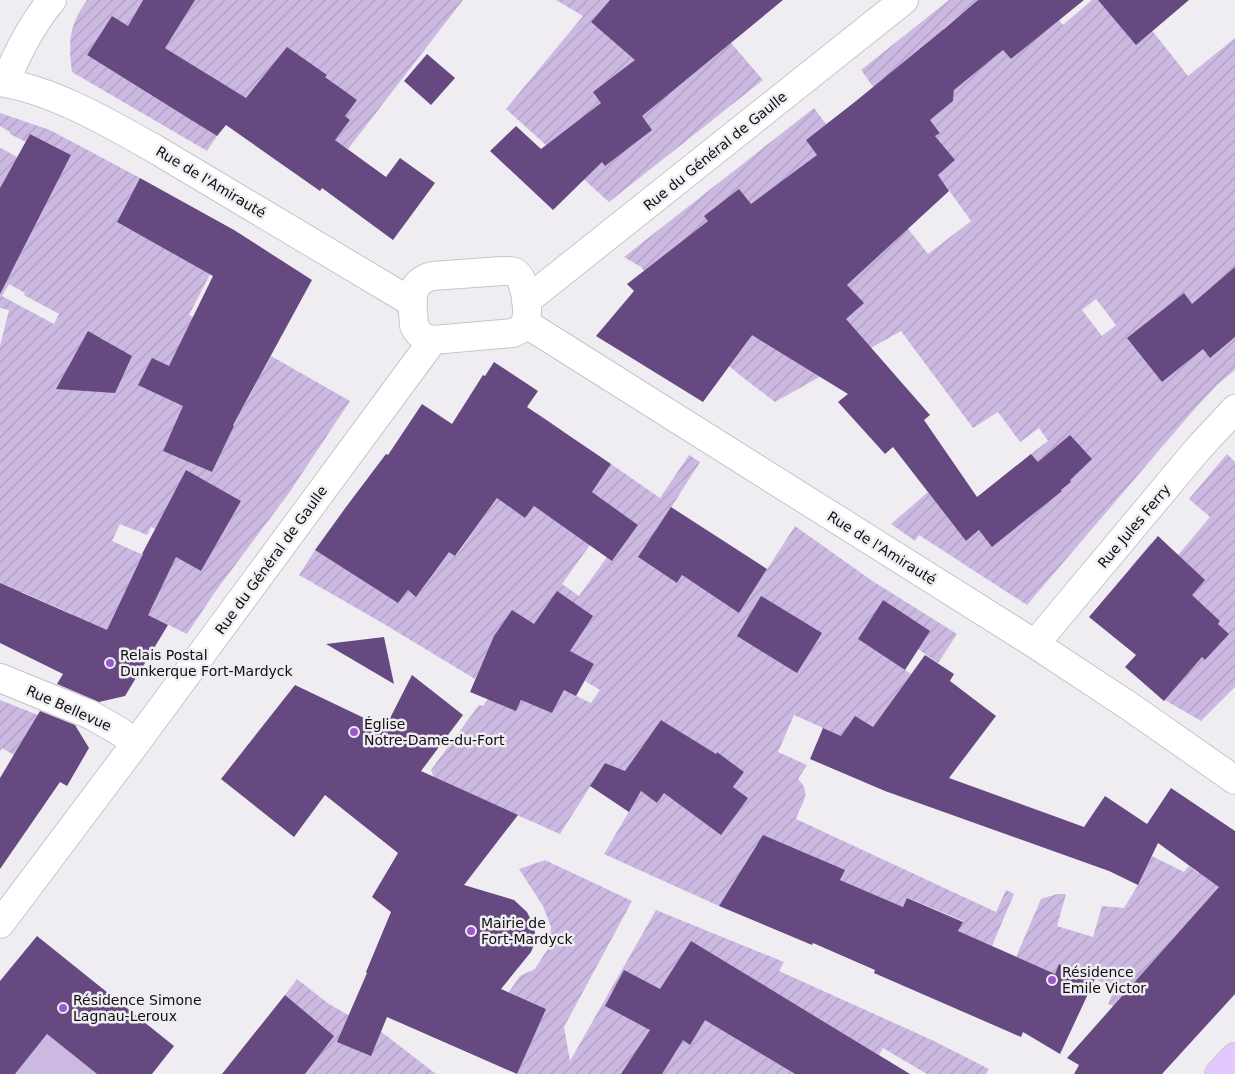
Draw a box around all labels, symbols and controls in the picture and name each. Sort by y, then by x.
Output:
street label: Rue du Général de Gaulle [640,88,790,214]
street label: Rue de l'Amirauté [153,143,269,221]
street label: Rue Jules Ferry [1095,481,1173,571]
street label: Rue du Général de Gaulle [212,483,330,637]
street label: Rue de l'Amirauté [825,508,939,588]
place label: Relais Postal Dunkerque Fort-Mardyck [120,647,294,679]
marker: Relais Postal Dunkerque Fort-Mardyck [104,657,116,669]
street label: Rue Bellevue [24,682,114,734]
place label: Église Notre-Dame-du-Fort [364,716,505,748]
marker: Église Notre-Dame-du-Fort [348,726,360,738]
place label: Mairie de Fort-Mardyck [481,915,573,947]
marker: Mairie de Fort-Mardyck [465,925,477,937]
place label: Résidence Emile Victor [1062,964,1146,996]
marker: Résidence Emile Victor [1046,974,1058,986]
place label: Résidence Simone Lagnau-Leroux [73,992,202,1024]
marker: Résidence Simone Lagnau-Leroux [57,1002,69,1014]

